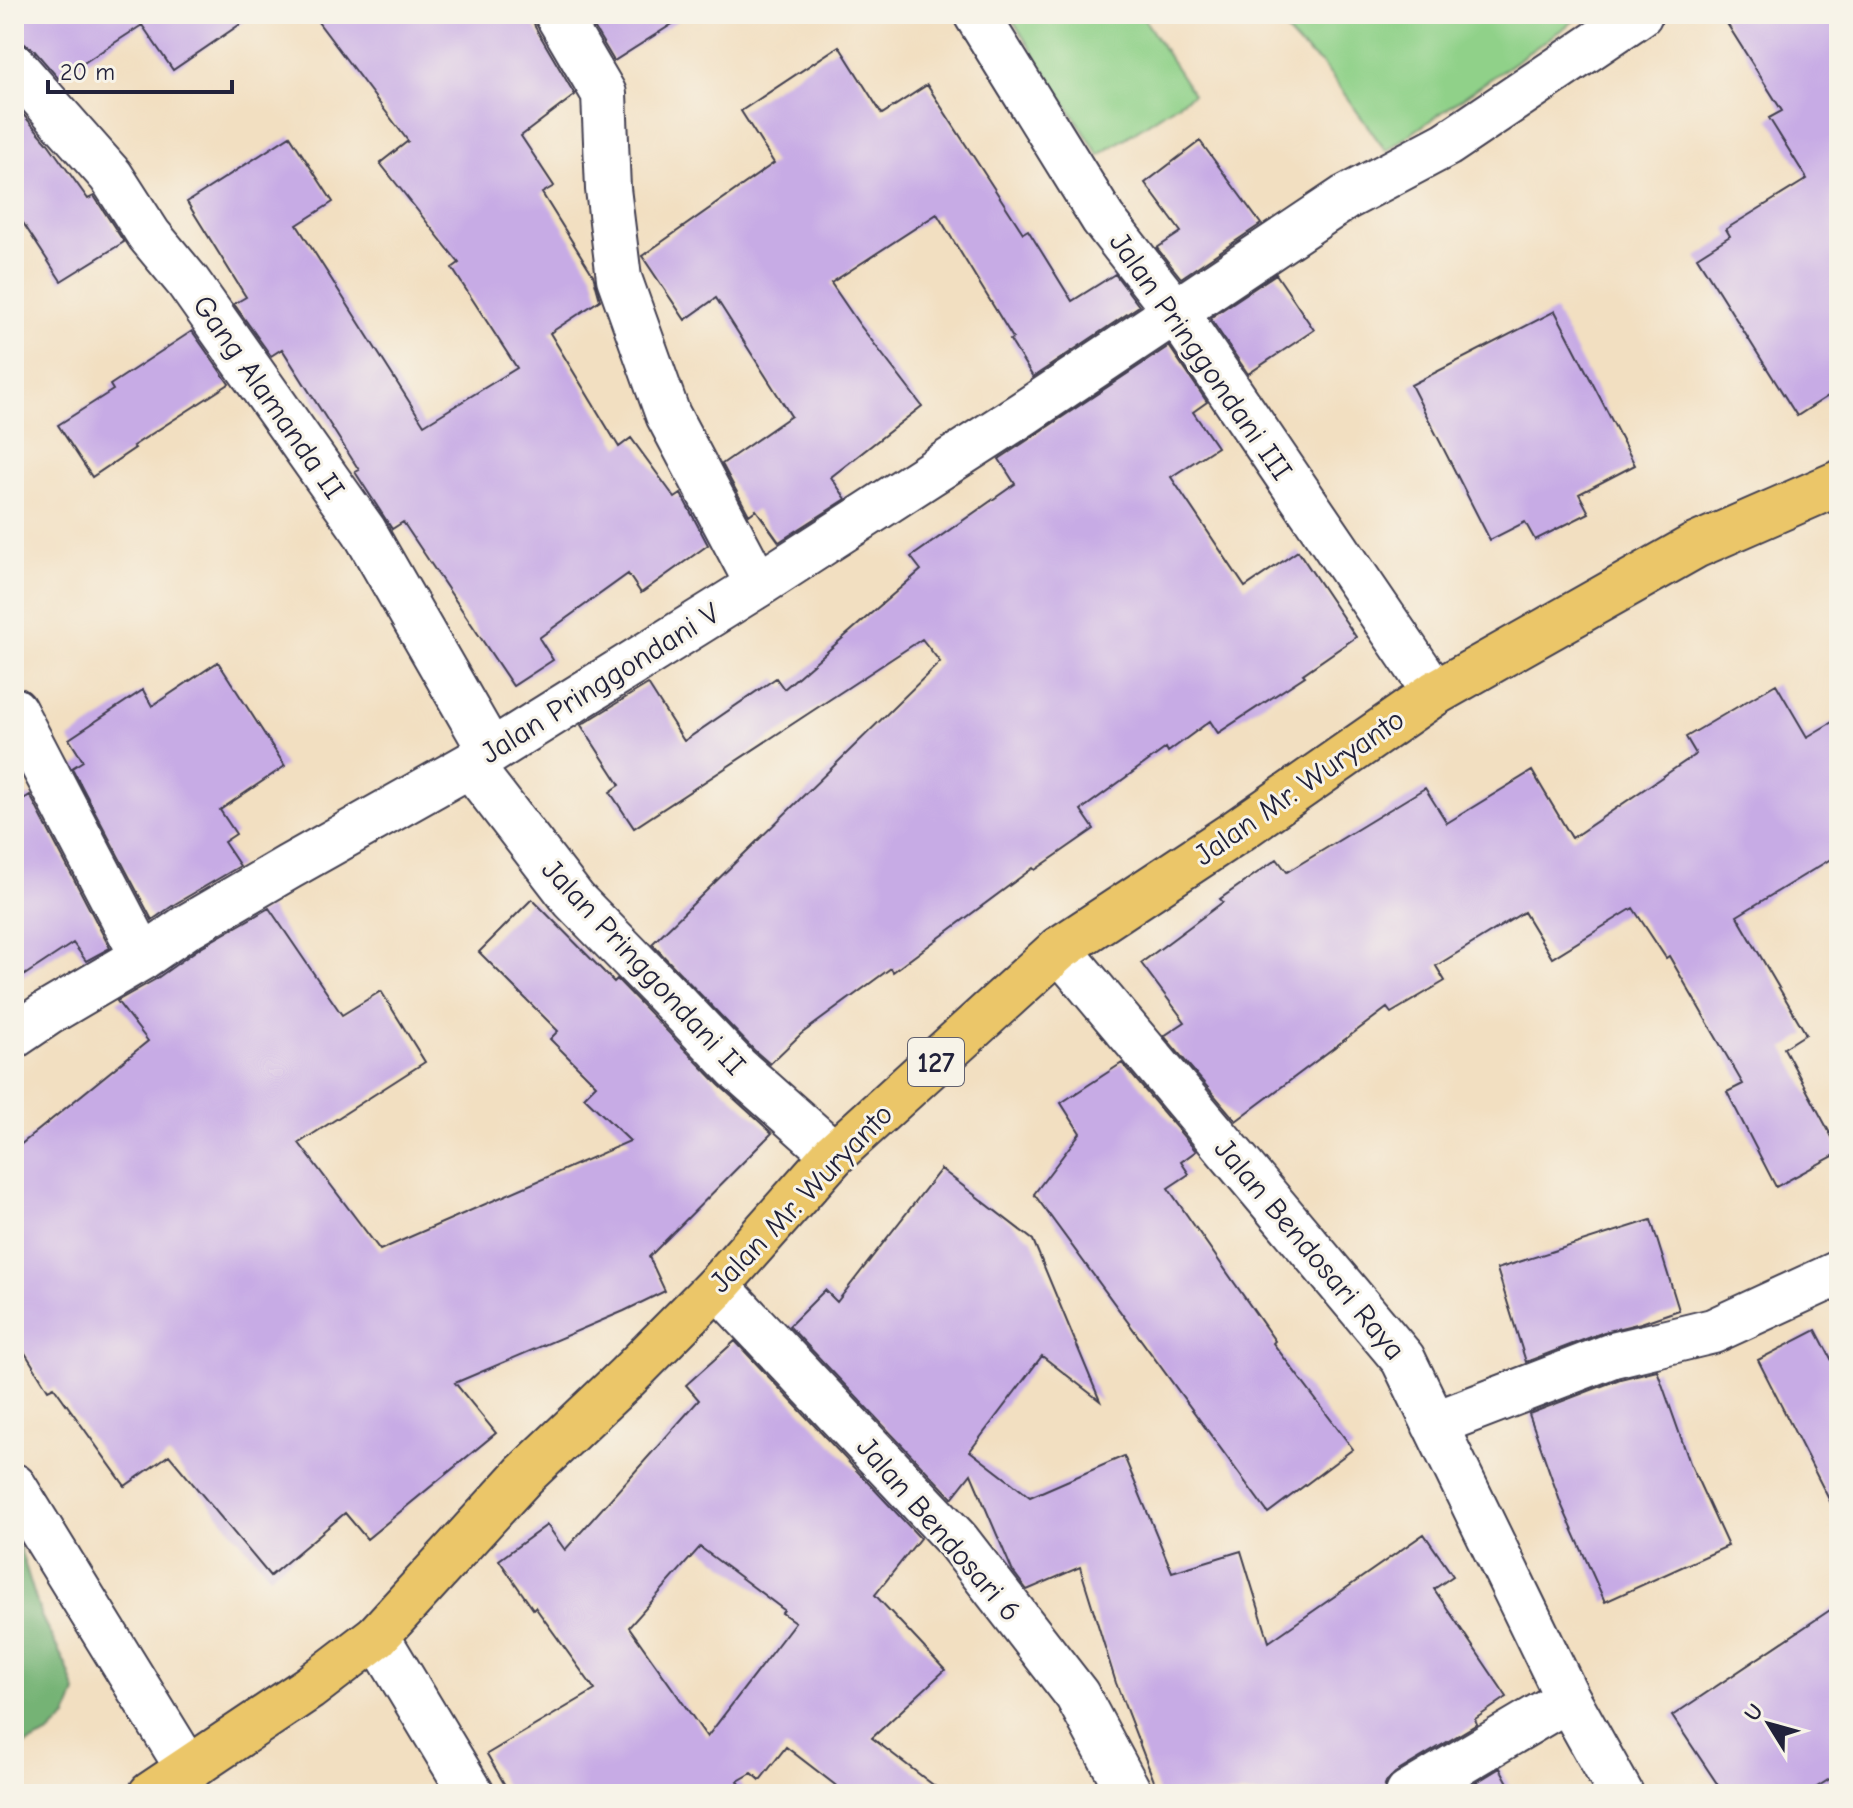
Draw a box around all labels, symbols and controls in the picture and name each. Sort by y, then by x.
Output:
scale bar [48,44,232,94]
text: 20 m [60,58,115,86]
street label: Jalan Pringgondani III [1102,226,1299,487]
street label: Gang Alamanda II [185,289,352,506]
street label: Jalan Pringgondani V [474,596,726,771]
street label: Jalan Mr. Wuryanto [1188,702,1411,873]
street label: Jalan Pringgondani II [534,852,753,1083]
road number: 127 [908,1038,964,1086]
street label: Jalan Mr. Wuryanto [703,1097,900,1300]
street label: Jalan Bendosari Raya [1207,1132,1412,1367]
street label: Jalan Bendosari 6 [849,1430,1028,1629]
north arrow [1729,1684,1809,1764]
text: U [1739,1699,1769,1726]

